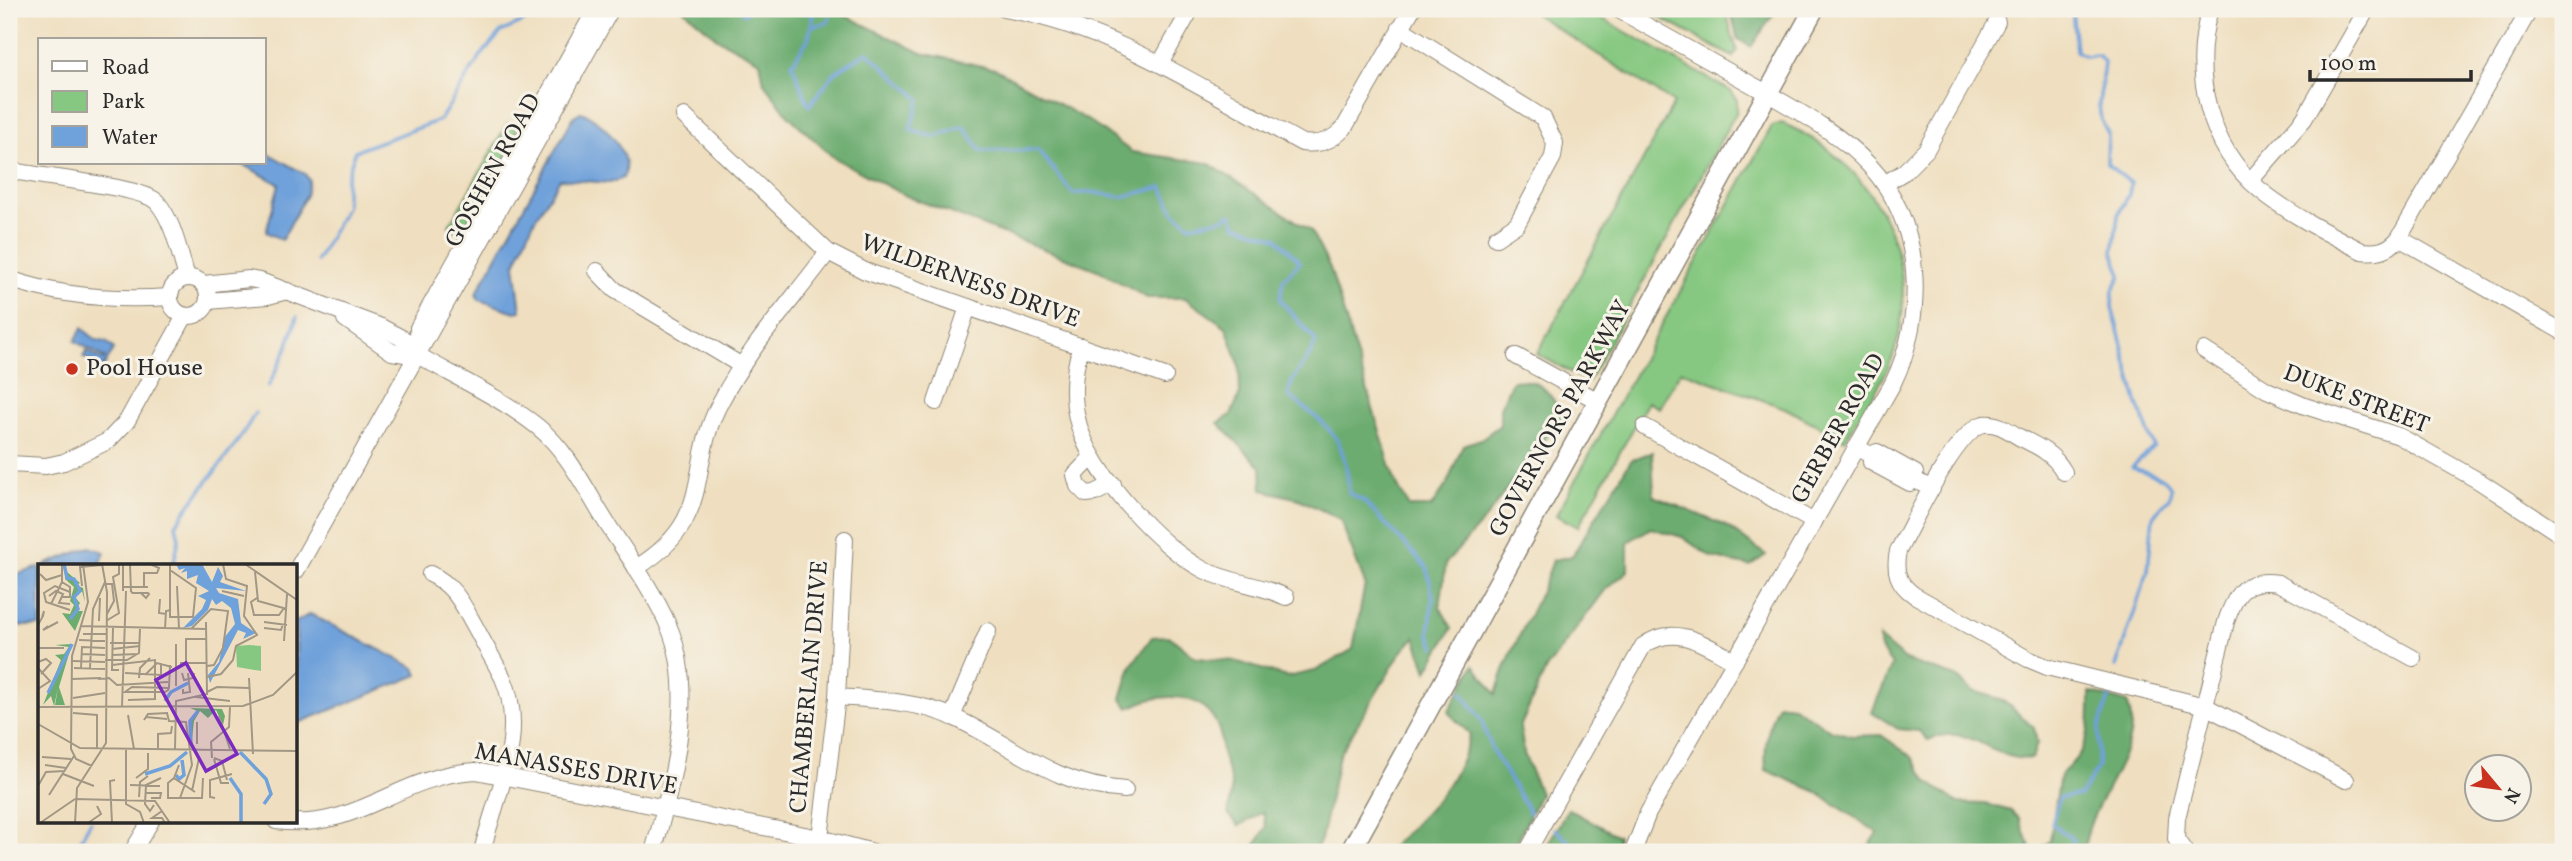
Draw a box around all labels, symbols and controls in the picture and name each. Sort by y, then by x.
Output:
legend [38,38,266,164]
scale bar [2310,38,2470,82]
text: 100 m [2320,50,2377,79]
text: Road [102,54,149,83]
text: Park [102,88,145,117]
street label: GOSHEN ROAD [438,88,550,254]
text: Water [102,124,158,153]
street label: WILDERNESS DRIVE [856,226,1084,338]
street label: GOVERNORS PARKWAY [1482,294,1640,544]
street label: GERBER ROAD [1784,348,1894,510]
place label: Pool House [86,352,203,386]
street label: DUKE STREET [2278,357,2434,443]
marker: Pool House [64,361,80,377]
street label: CHAMBERLAIN DRIVE [782,559,838,815]
inset map [38,564,298,822]
street label: MANASSES DRIVE [472,735,680,805]
north arrow [2464,752,2534,822]
text: N [2496,783,2526,808]

